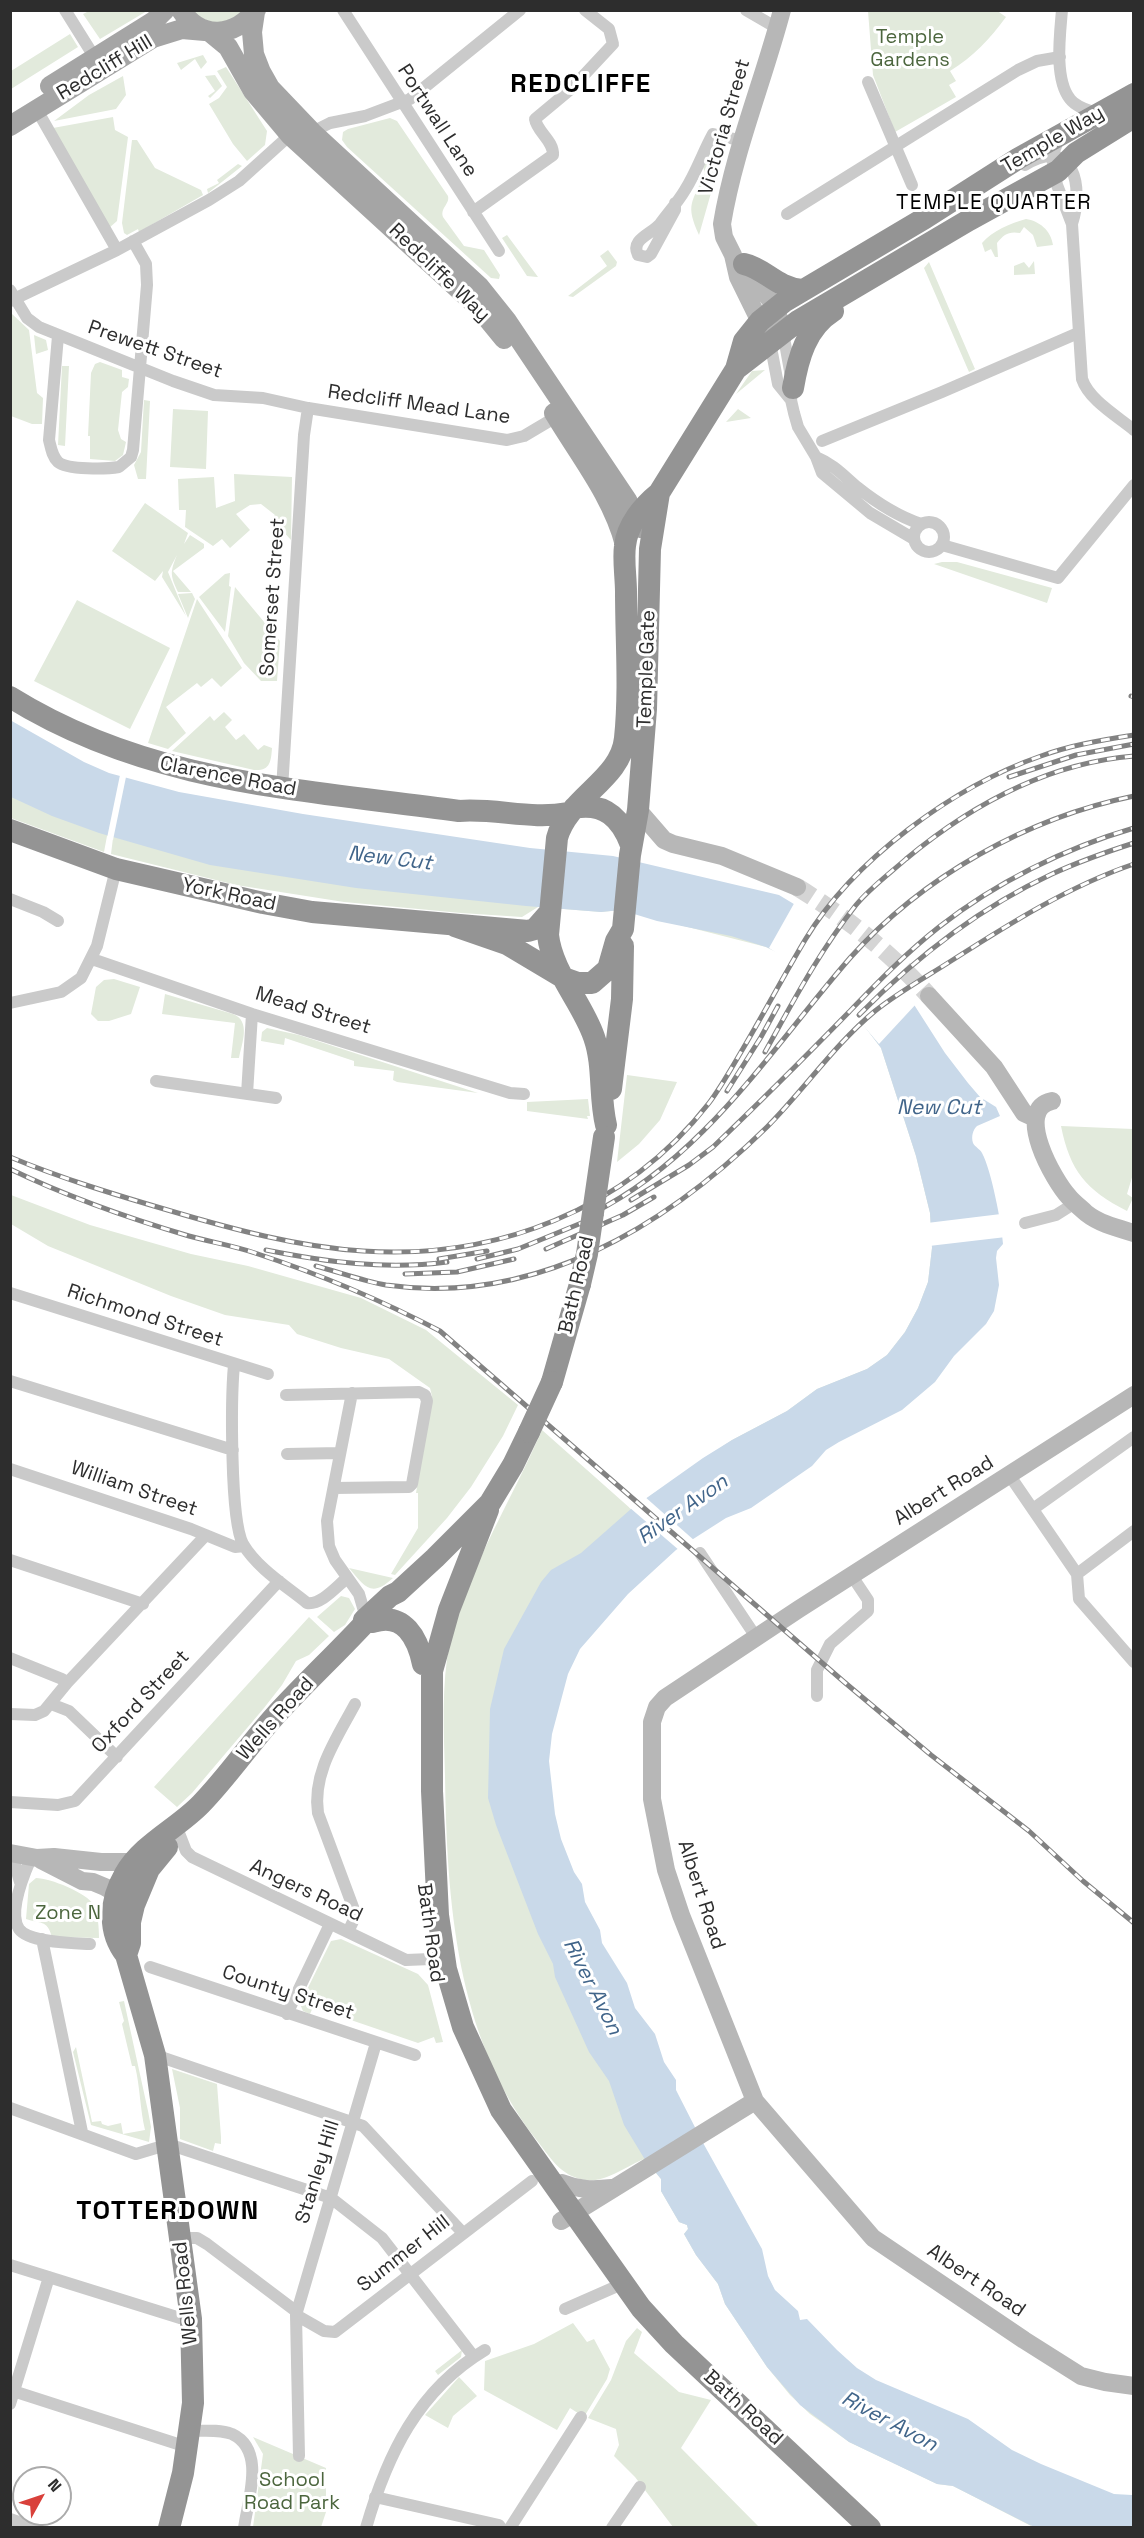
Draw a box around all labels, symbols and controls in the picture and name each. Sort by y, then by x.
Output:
park label: Temple Gardens [870,26,950,73]
street label: Redcliff Hill [53,30,157,106]
street label: Victoria Street [694,56,756,198]
street label: Portwall Lane [392,60,482,182]
district label: REDCLIFFE [510,69,652,101]
street label: Temple Way [997,101,1109,179]
district label: TEMPLE QUARTER [896,190,1092,216]
street label: Redcliffe Way [383,219,495,327]
street label: Prewett Street [85,316,225,384]
street label: Redcliff Mead Lane [326,380,512,430]
street label: Somerset Street [256,517,290,677]
street label: Temple Gate [633,609,661,729]
street label: Clarence Road [158,752,298,802]
water label: New Cut [347,841,433,877]
street label: York Road [180,873,278,917]
street label: Mead Street [252,982,374,1040]
water label: New Cut [897,1095,981,1121]
street label: Bath Road [554,1234,600,1336]
street label: Richmond Street [64,1279,226,1353]
street label: Albert Road [890,1451,998,1531]
street label: William Street [68,1456,200,1522]
water label: River Avon [633,1470,733,1550]
street label: Oxford Street [87,1645,195,1759]
street label: Wells Road [232,1672,320,1766]
street label: Albert Road [672,1837,730,1953]
street label: Angers Road [246,1854,366,1928]
street label: Bath Road [411,1882,449,1984]
park label: Zone N [35,1902,101,1926]
water label: River Avon [557,1935,627,2039]
street label: County Street [219,1960,357,2026]
street label: Stanley Hill [291,2117,345,2227]
district label: TOTTERDOWN [76,2196,260,2228]
street label: Summer Hill [353,2210,455,2298]
street label: Albert Road [922,2239,1030,2323]
street label: Wells Road [169,2240,203,2346]
street label: Bath Road [698,2365,788,2451]
water label: River Avon [837,2386,941,2458]
north arrow [12,2466,72,2526]
park label: School Road Park [244,2469,340,2516]
text: N [43,2475,66,2496]

